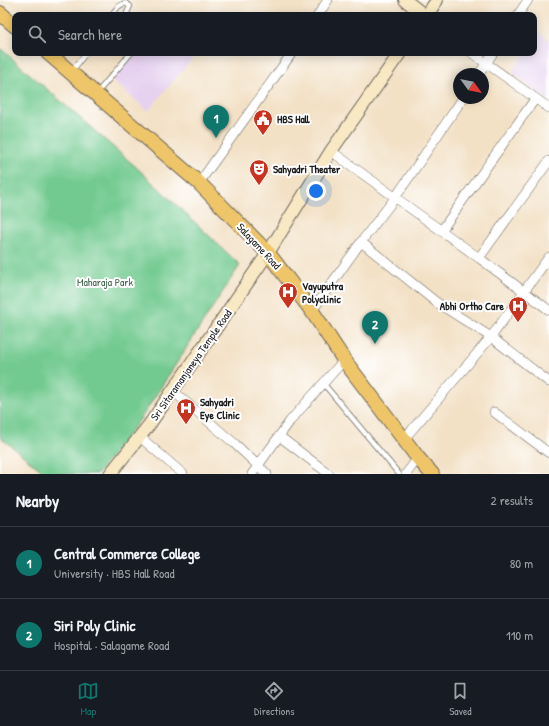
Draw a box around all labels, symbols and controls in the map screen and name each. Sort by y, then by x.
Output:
search box [12,12,537,56]
icon: search [26,23,48,45]
text: Search here [58,24,122,45]
north arrow [453,68,489,104]
pin: 1 [203,105,229,138]
public building icon: HBS Hall [252,108,274,136]
place label: HBS Hall [277,112,311,126]
theatre icon: Sahyadri Theater [248,158,270,186]
place label: Sahyadri Theater [273,162,341,177]
your location [306,181,326,201]
street label: Salagame Road [234,220,284,273]
park label: Maharaja Park [77,275,134,289]
place label: Vayuputra Polyclinic [302,279,344,307]
hospital icon: Vayuputra Polyclinic [277,281,299,309]
hospital icon: Abhi Ortho Care [507,295,529,323]
place label: Abhi Ortho Care [440,299,505,313]
street label: Sri Sitaramanjaneya Temple Road [147,306,235,423]
pin: 2 [362,311,388,344]
place label: Sahyadri Eye Clinic [200,395,240,423]
hospital icon: Sahyadri Eye Clinic [175,397,197,425]
text: Nearby [16,489,59,512]
text: 2 results [491,491,533,509]
text: Central Commerce College [54,543,200,564]
text: 1 [27,554,31,572]
text: 80 m [510,554,533,572]
text: University · HBS Hall Road [54,564,175,582]
text: Siri Poly Clinic [54,615,135,636]
text: 2 [26,626,32,644]
text: 110 m [506,626,533,644]
text: Hospital · Salagame Road [54,636,169,654]
tab: Map [77,680,99,718]
tab: Directions [254,680,295,718]
tab: Saved [449,680,472,718]

